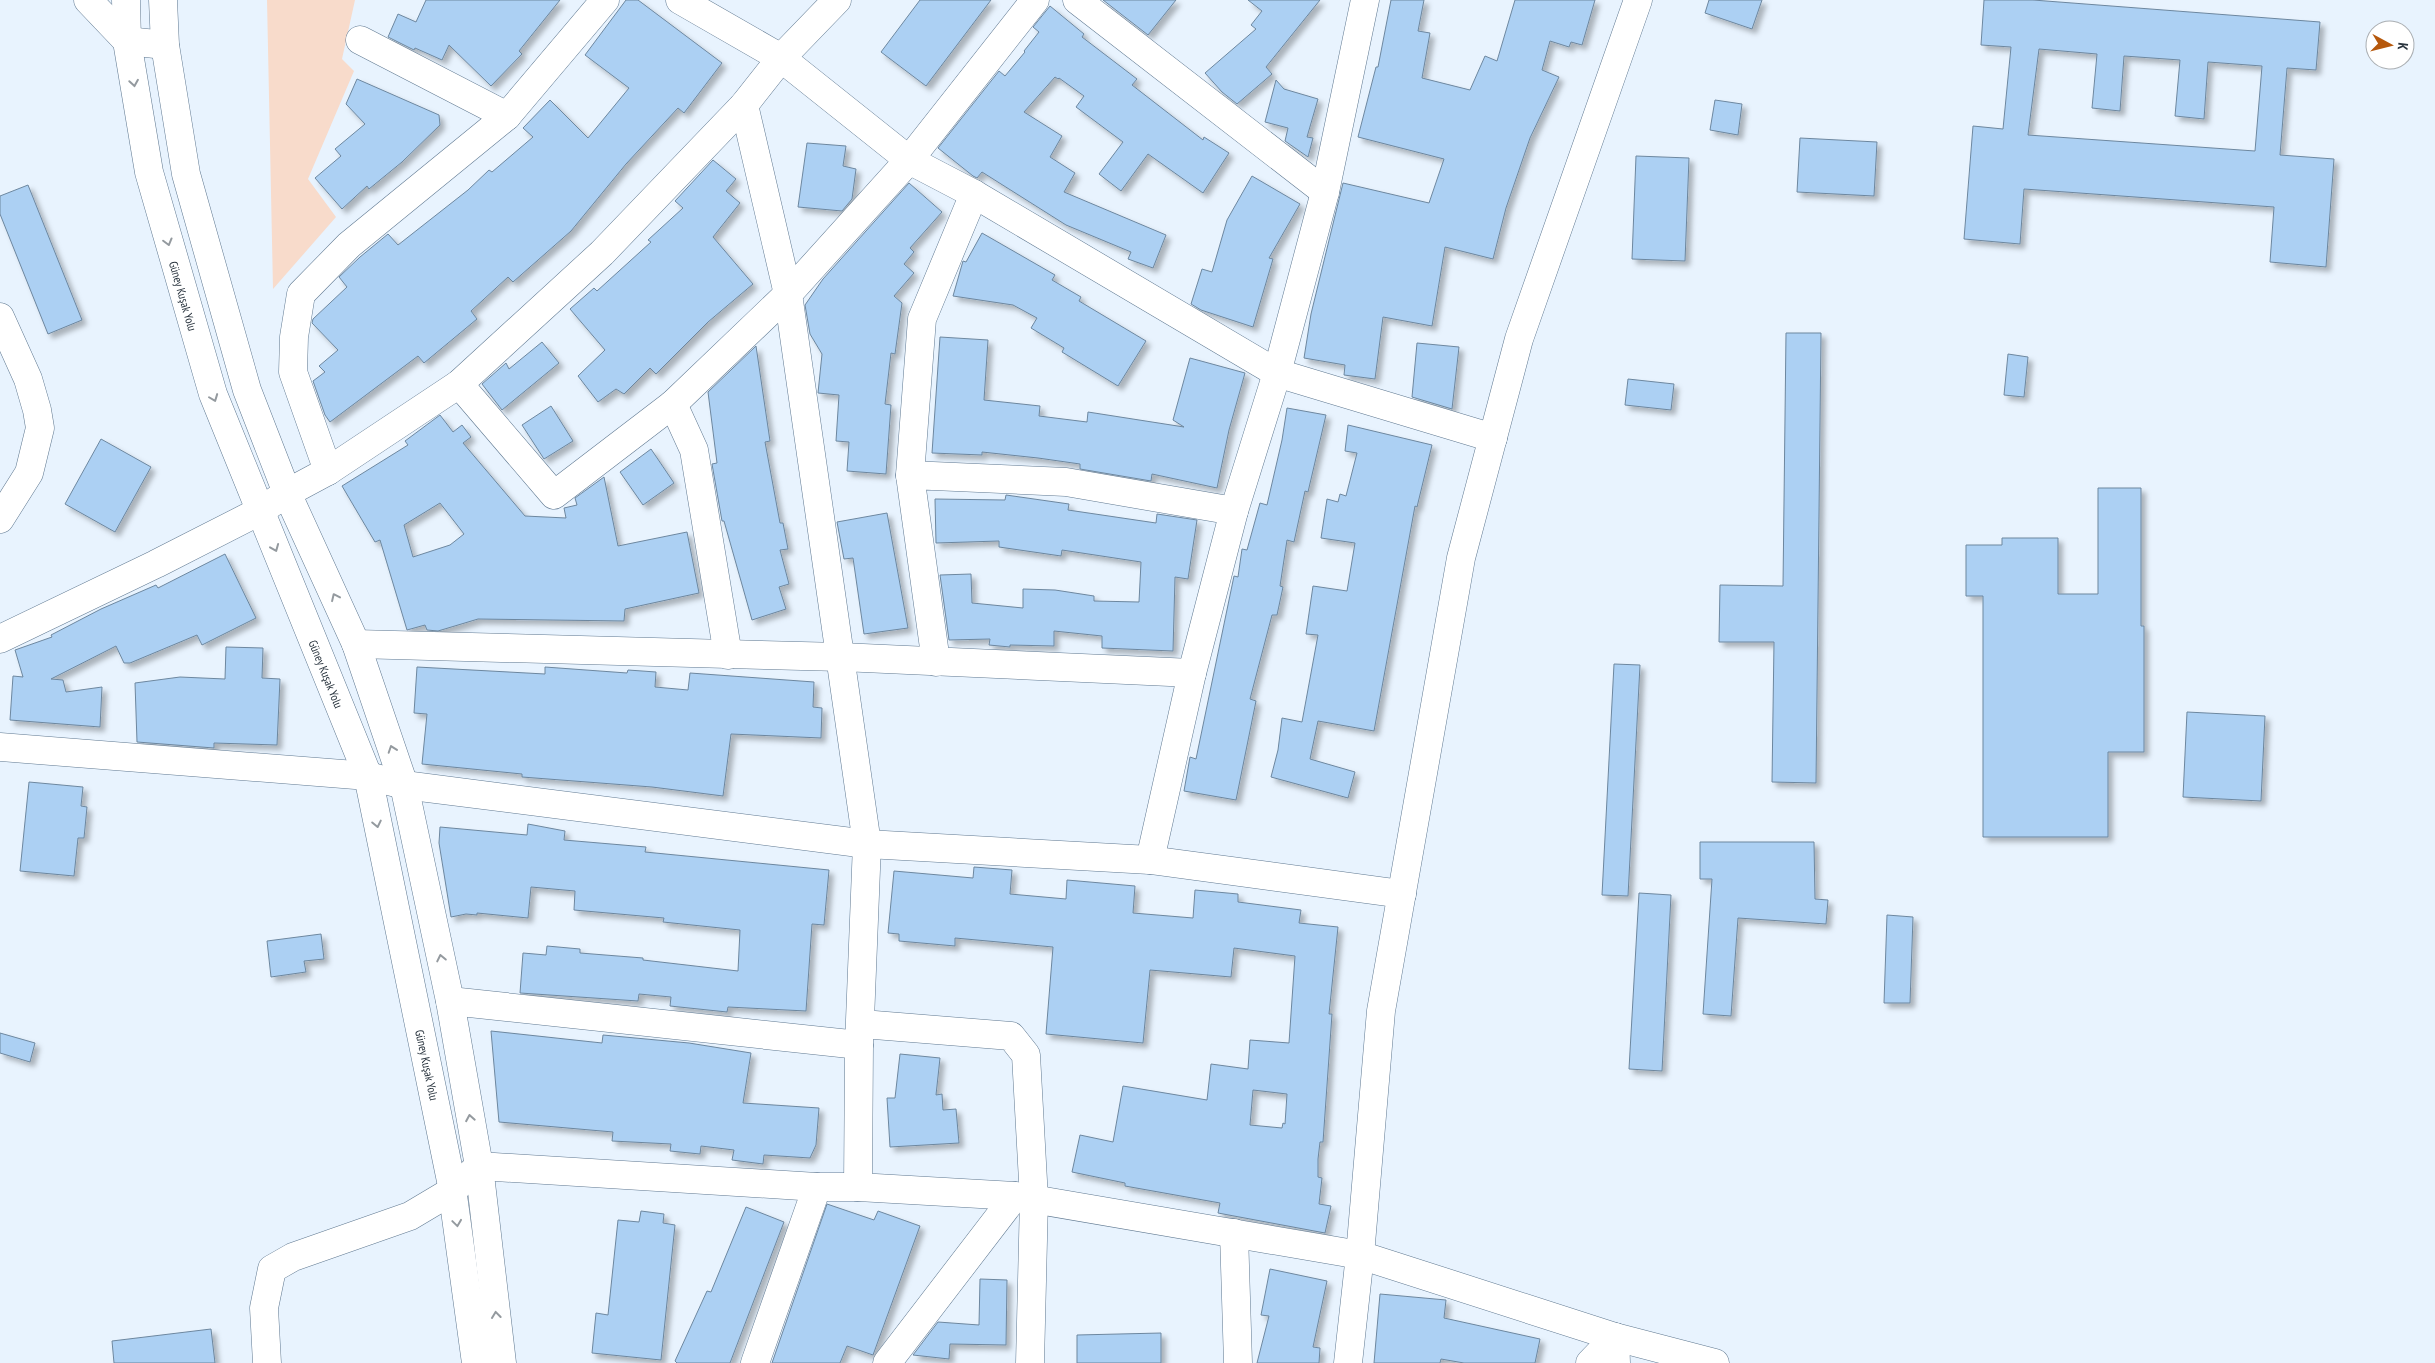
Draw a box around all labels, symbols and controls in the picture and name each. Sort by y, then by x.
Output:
north arrow [2365,20,2415,70]
text: K [2393,42,2412,52]
one-way arrow [129,79,139,88]
one-way arrow [162,237,173,246]
street label: Güney Kuşak Yolu [166,259,200,333]
one-way arrow [208,393,218,401]
one-way arrow [269,543,280,552]
one-way arrow [330,593,341,602]
street label: Güney Kuşak Yolu [306,638,346,710]
one-way arrow [388,745,398,753]
one-way arrow [371,819,382,828]
one-way arrow [436,953,447,962]
street label: Güney Kuşak Yolu [412,1028,442,1102]
one-way arrow [466,1113,476,1122]
one-way arrow [451,1220,462,1228]
one-way arrow [491,1310,502,1318]

